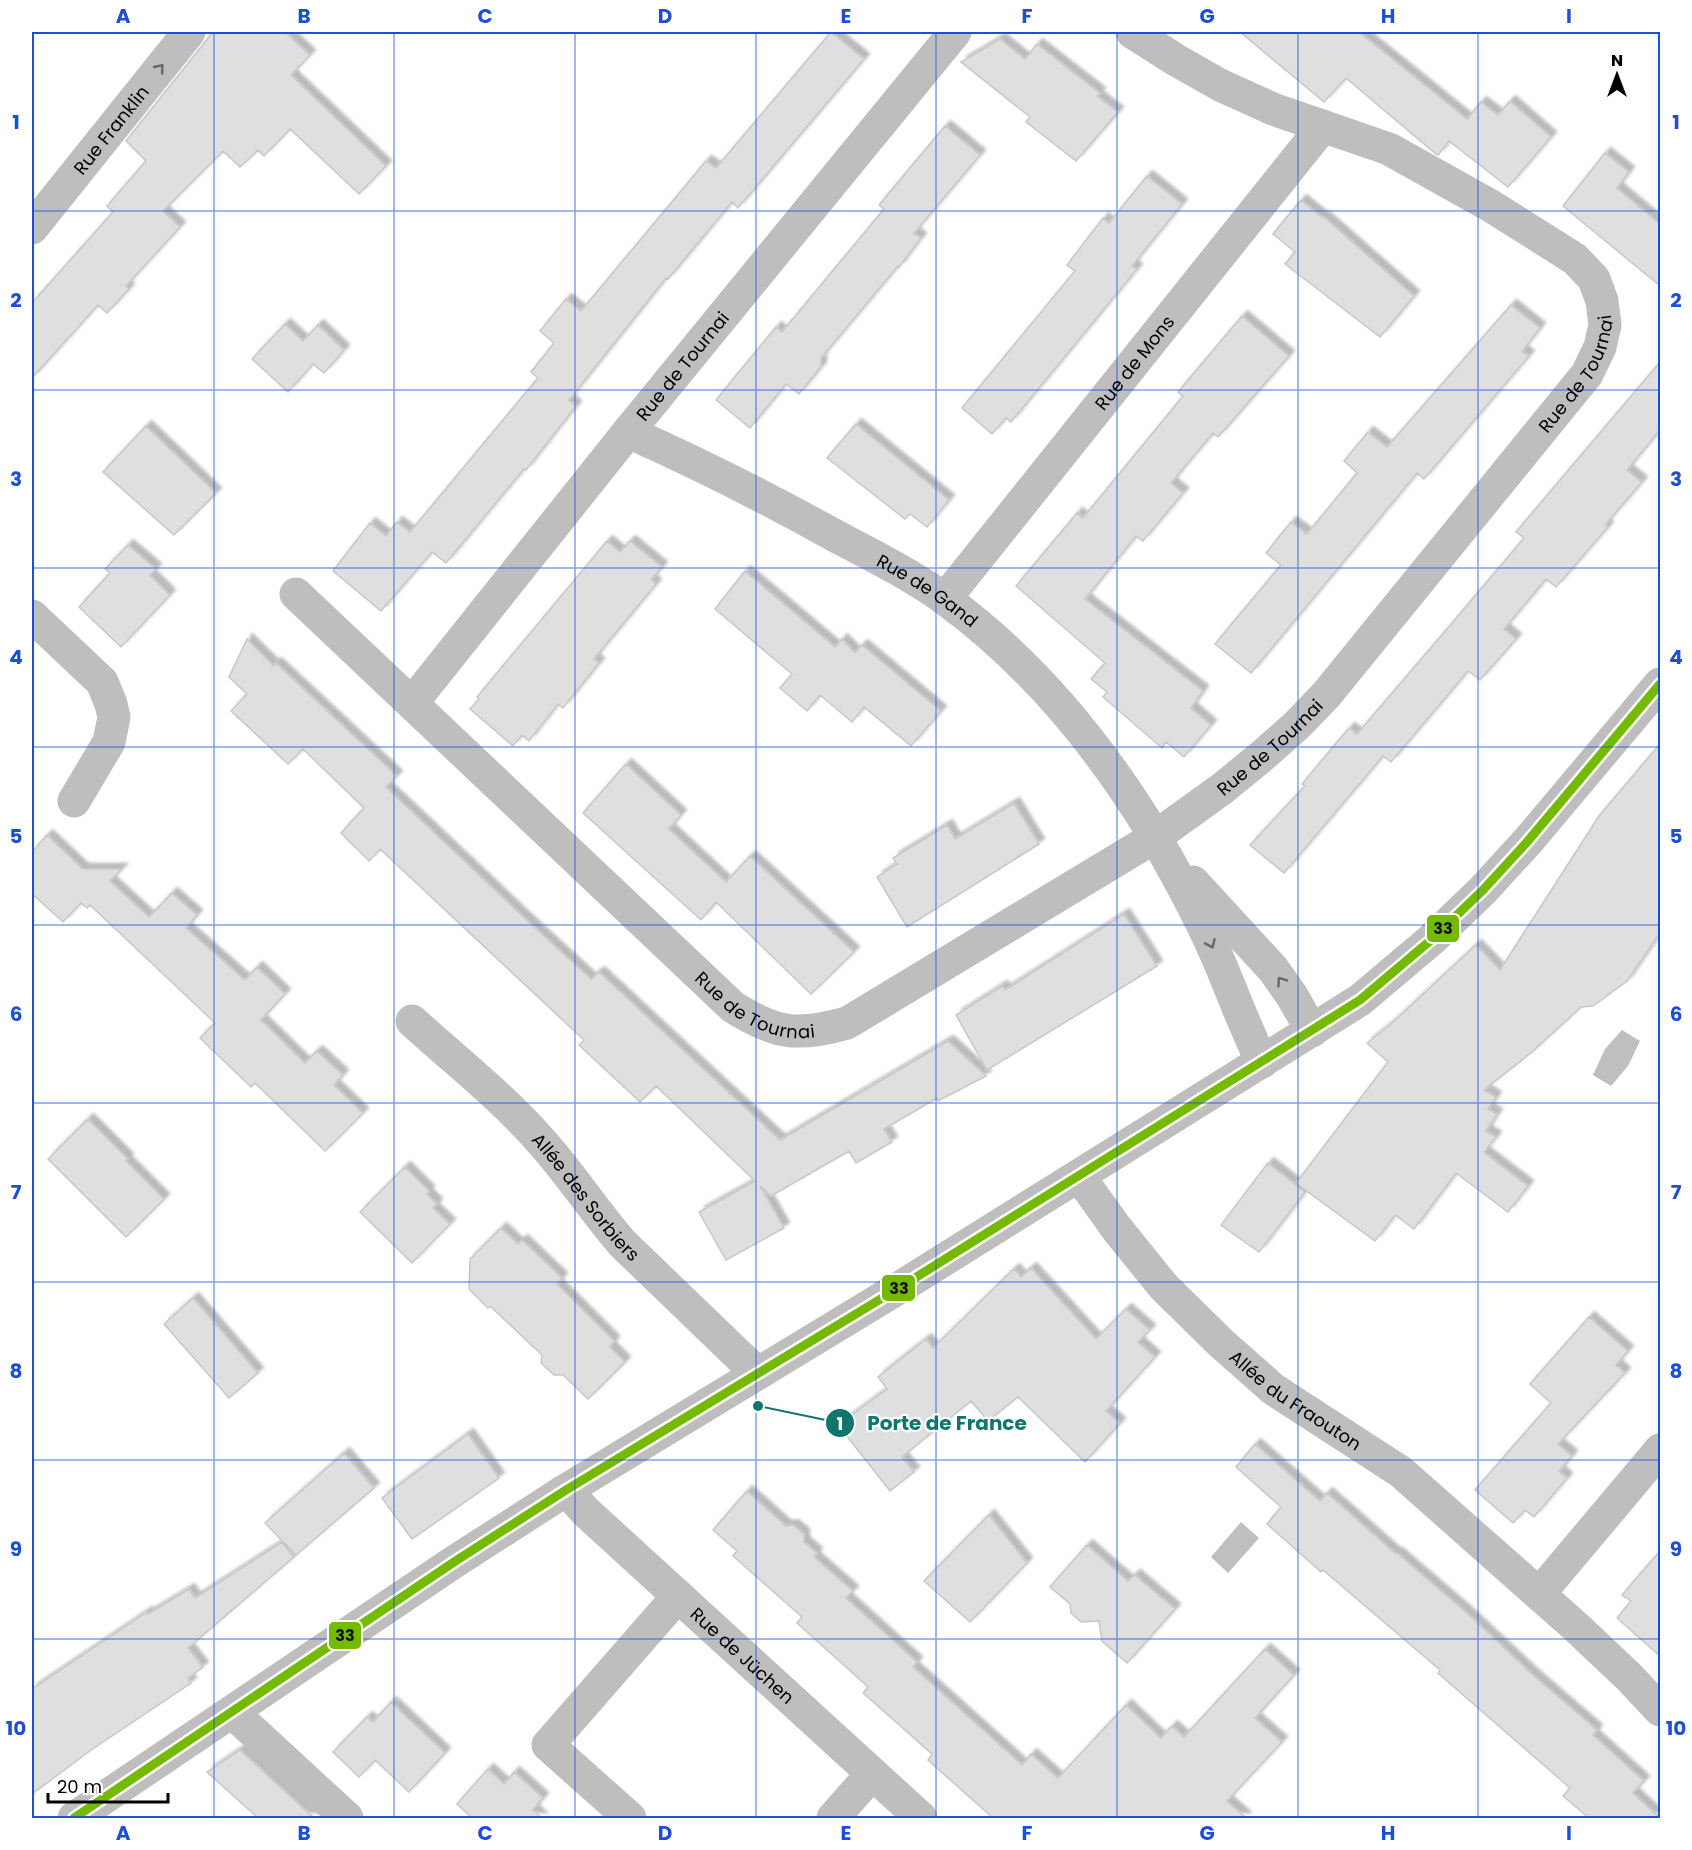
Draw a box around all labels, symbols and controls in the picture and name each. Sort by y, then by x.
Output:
text: A [116,2,131,30]
text: B [297,2,311,30]
text: C [477,2,493,30]
text: D [658,2,672,30]
text: E [841,2,851,30]
text: F [1022,2,1033,30]
text: G [1199,2,1215,30]
text: H [1381,2,1395,30]
text: I [1566,2,1572,30]
north arrow [1587,45,1647,105]
text: N [1611,49,1623,72]
one-way arrow [153,64,164,75]
street label: Rue Franklin [67,80,154,179]
text: 1 [12,108,20,136]
text: 1 [1672,108,1680,136]
text: 2 [10,286,22,314]
text: 2 [1670,286,1682,314]
street label: Rue de Tournai [630,306,734,426]
street label: Rue de Mons [1089,310,1180,415]
street label: Rue de Tournai [1532,314,1618,438]
text: 3 [10,465,22,493]
text: 3 [1670,465,1682,493]
street label: Rue de Gand [872,548,983,632]
text: 4 [9,643,23,671]
text: 4 [1669,643,1683,671]
street label: Rue de Tournai [1211,693,1328,801]
text: 5 [10,822,23,850]
text: 5 [1670,822,1683,850]
line badge: 33 [1426,914,1460,943]
text: 33 [1433,917,1453,940]
one-way arrow [1204,938,1216,949]
street label: Rue de Tournai [690,965,816,1044]
one-way arrow [1277,977,1288,988]
text: 6 [10,1000,22,1028]
text: 6 [1670,1000,1682,1028]
street label: Allée des Sorbiers [527,1127,646,1266]
text: 7 [11,1178,22,1206]
text: 7 [1671,1178,1682,1206]
line badge: 33 [881,1274,916,1302]
text: 33 [889,1277,909,1300]
street label: Allée du Fraouton [1224,1344,1367,1456]
text: 8 [10,1357,22,1385]
text: 8 [1670,1357,1682,1385]
callout: Porte de France [825,1404,1039,1442]
text: Porte de France [867,1409,1027,1437]
text: 1 [837,1411,843,1436]
text: 9 [10,1535,22,1563]
text: 9 [1670,1535,1682,1563]
street label: Rue de Jüchen [685,1601,800,1709]
line badge: 33 [328,1621,362,1650]
text: 33 [335,1624,355,1647]
text: 10 [6,1714,26,1742]
text: 10 [1666,1714,1686,1742]
scale bar [48,1766,168,1804]
text: 20 m [57,1774,102,1799]
text: A [116,1819,131,1847]
text: B [297,1819,311,1847]
text: C [477,1819,493,1847]
text: D [658,1819,672,1847]
text: E [841,1819,851,1847]
text: F [1022,1819,1033,1847]
text: G [1199,1819,1215,1847]
text: H [1381,1819,1395,1847]
text: I [1566,1819,1572,1847]

